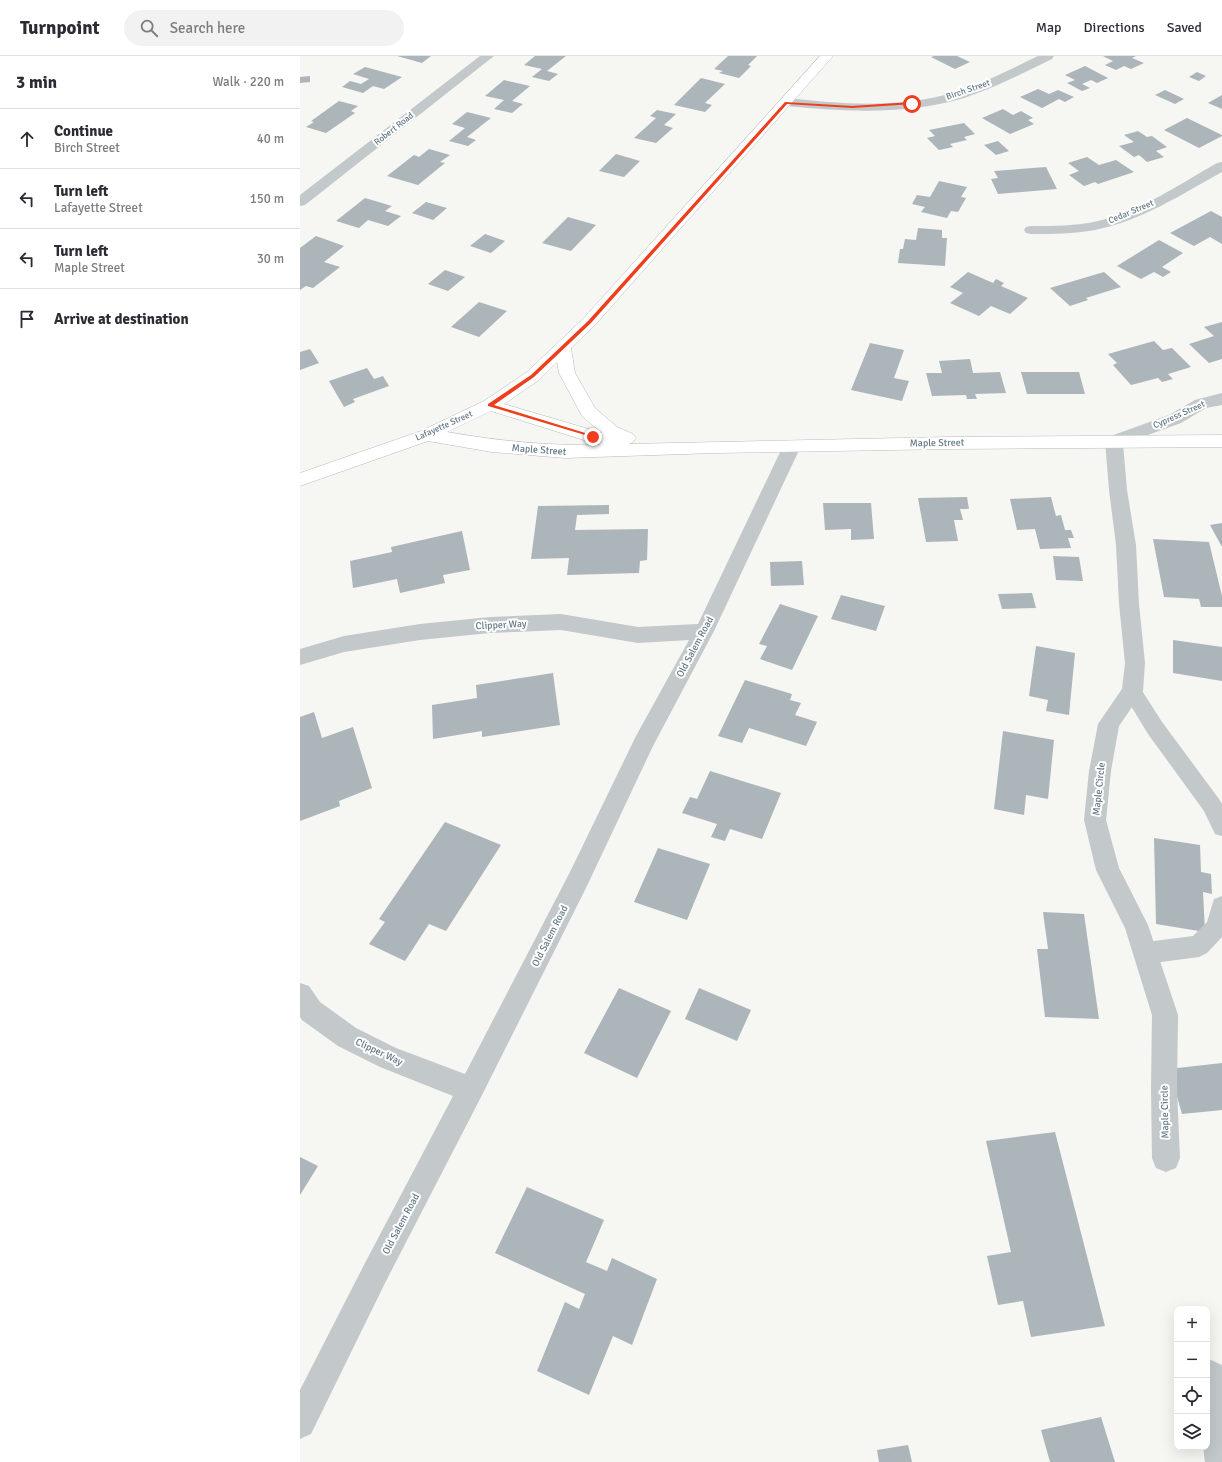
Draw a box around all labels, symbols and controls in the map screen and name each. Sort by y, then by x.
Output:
search box [124,10,404,46]
text: Turnpoint [20,16,100,40]
icon: search [138,17,160,39]
text: Search here [170,19,245,37]
text: Map [1036,19,1062,36]
text: Directions [1084,19,1145,36]
text: Saved [1167,19,1202,36]
text: 3 min [16,72,57,93]
text: Walk · 220 m [213,74,284,90]
street label: Birch Street [945,77,991,103]
route start [903,95,921,113]
street label: Robert Road [372,110,416,148]
text: Continue [54,122,113,140]
icon: ahead [16,128,38,150]
text: 40 m [257,131,284,147]
text: Birch Street [54,140,120,156]
text: Turn left [54,182,108,200]
icon: left [16,188,38,210]
text: 150 m [250,191,284,207]
street label: Cedar Street [1107,198,1155,226]
text: Lafayette Street [54,200,143,216]
text: Turn left [54,242,108,260]
icon: left [16,248,38,270]
text: 30 m [257,251,284,267]
text: Maple Street [54,260,125,276]
icon: arrive [16,308,38,330]
text: Arrive at destination [54,310,189,328]
street label: Cypress Street [1151,399,1207,431]
street label: Lafayette Street [414,408,474,444]
route end [584,428,602,446]
street label: Maple Street [910,437,965,449]
street label: Maple Street [511,442,567,458]
street label: Old Salem Road [674,615,716,679]
street label: Clipper Way [475,618,527,632]
street label: Maple Circle [1090,762,1108,816]
street label: Old Salem Road [529,903,571,969]
street label: Clipper Way [353,1036,405,1068]
street label: Maple Circle [1159,1085,1171,1139]
street label: Old Salem Road [380,1192,422,1256]
map controls [1174,1306,1210,1450]
button: + [1174,1306,1210,1342]
button: − [1174,1342,1210,1378]
button: locate [1174,1378,1210,1414]
button: layers [1174,1414,1210,1450]

